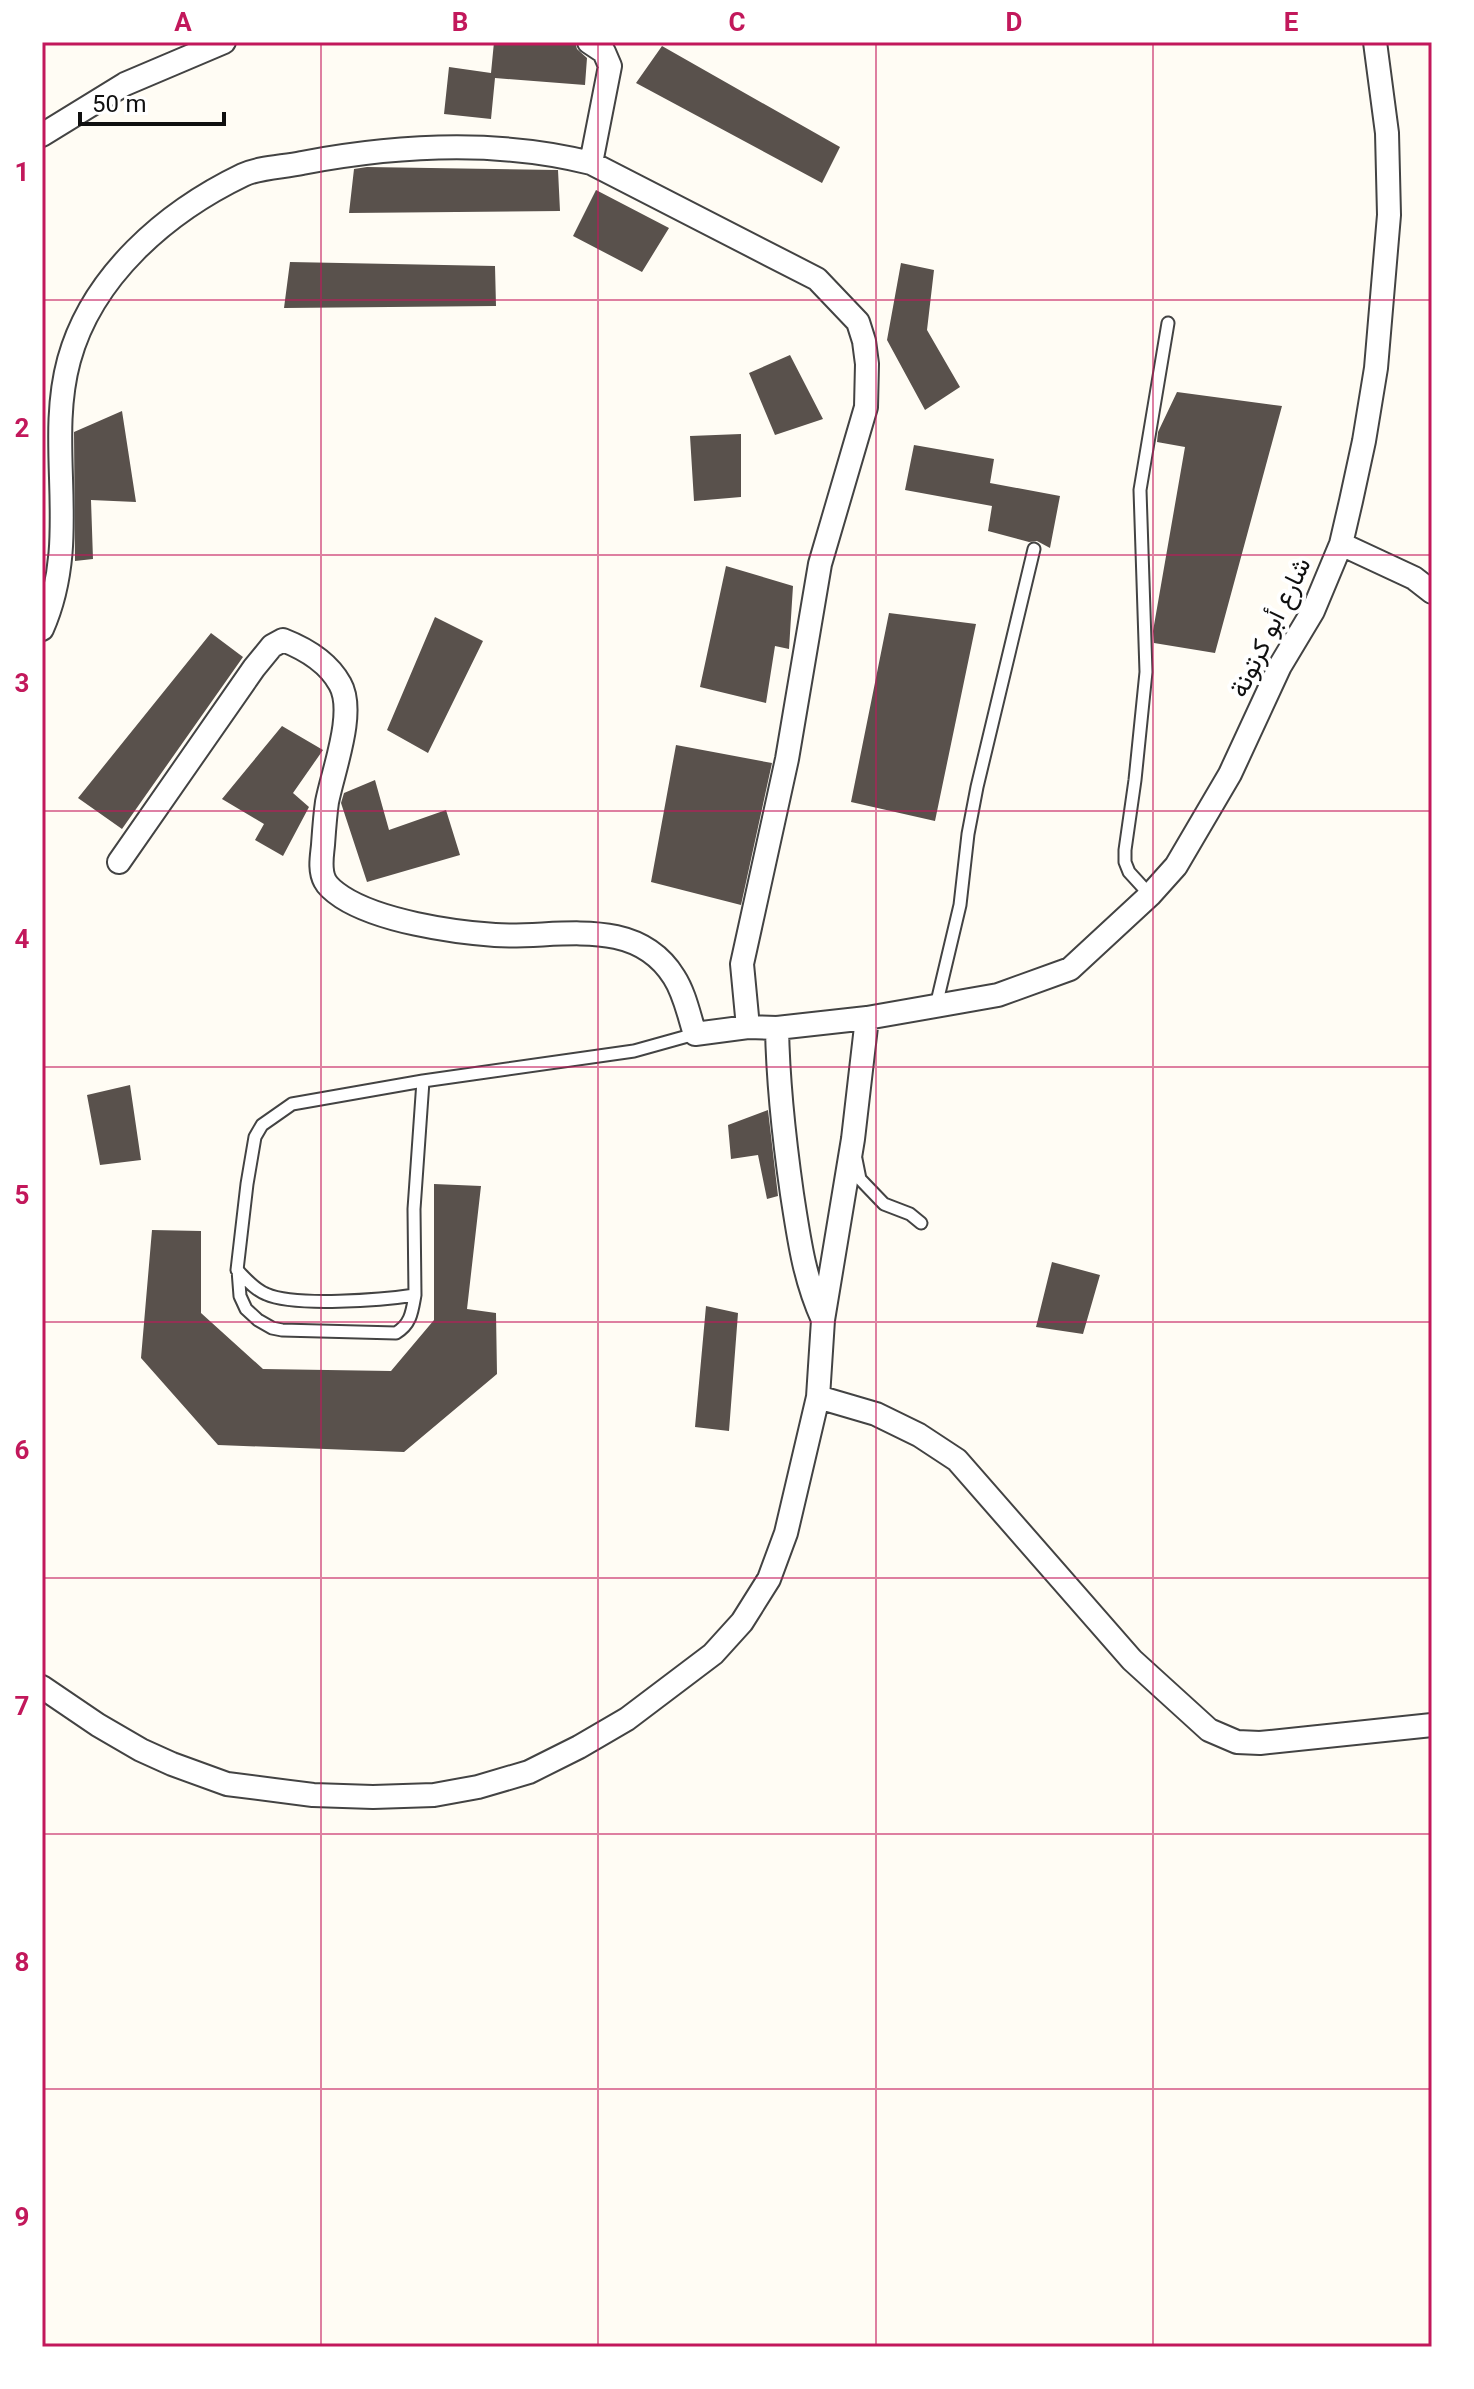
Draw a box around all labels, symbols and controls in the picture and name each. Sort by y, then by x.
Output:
text: A [174,4,192,45]
text: B [452,4,468,45]
text: C [728,4,746,45]
text: D [1006,4,1022,45]
text: E [1284,4,1299,45]
scale bar [80,76,224,126]
text: 50 m [92,87,146,125]
text: 1 [15,154,29,195]
text: 2 [15,410,29,451]
street label: شارع أبو كرتونة [1221,551,1324,705]
text: 3 [15,665,29,706]
text: 4 [15,921,30,962]
text: 5 [15,1177,29,1218]
text: 6 [15,1432,30,1473]
text: 7 [15,1688,29,1729]
text: 8 [15,1944,29,1985]
text: 9 [15,2199,29,2240]

